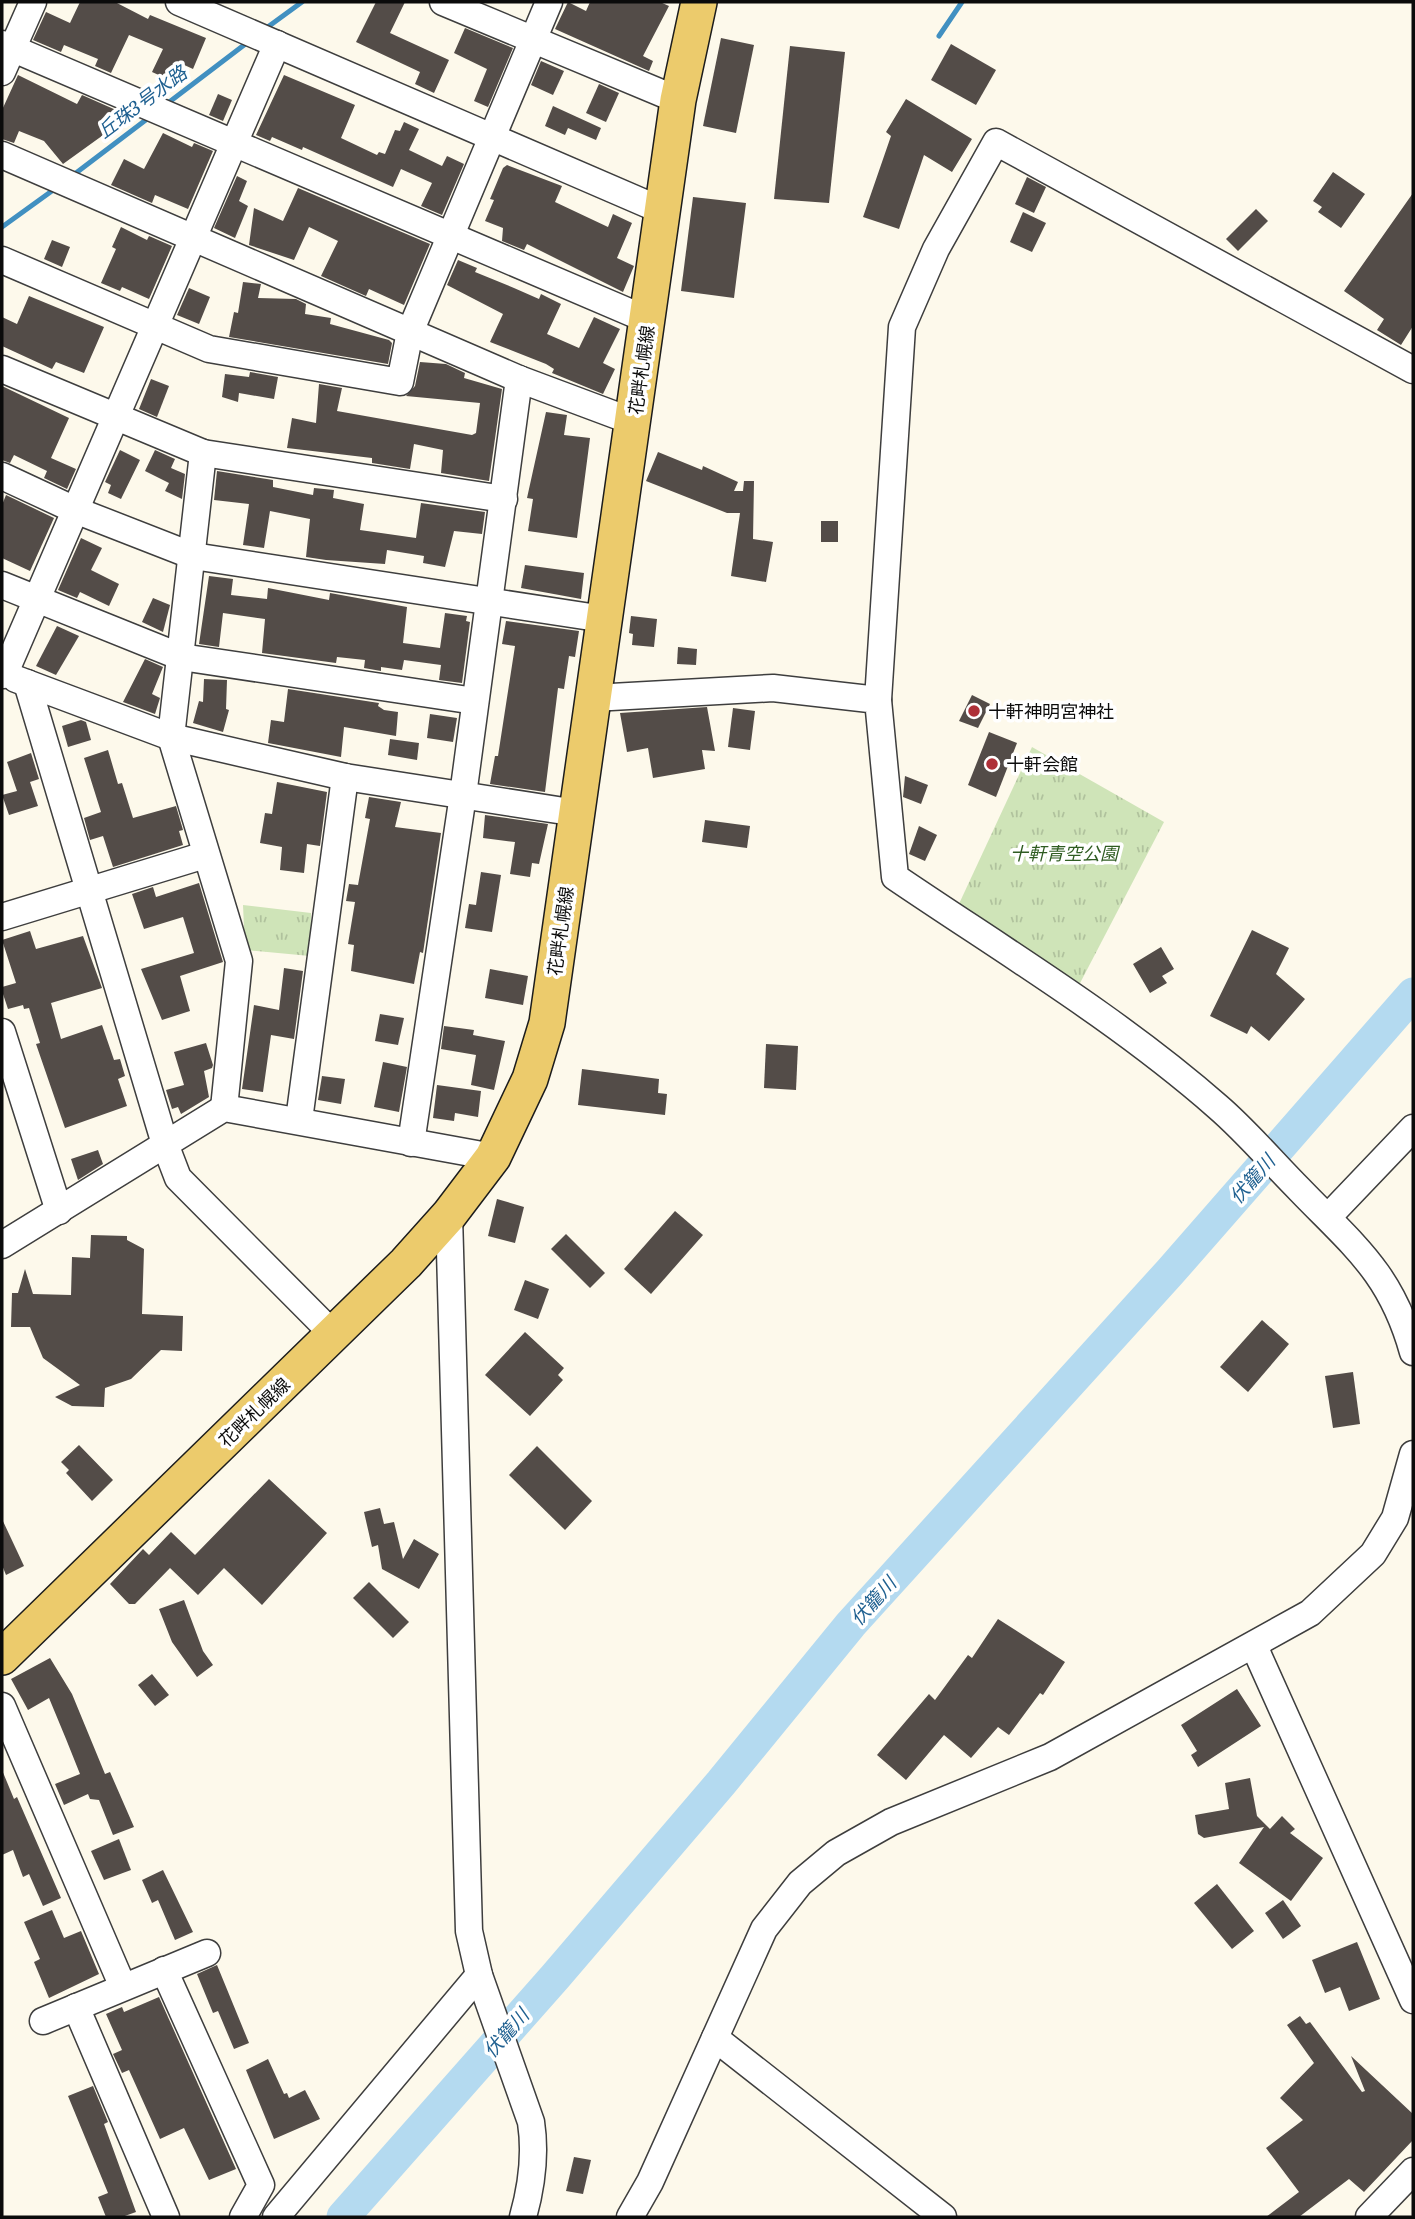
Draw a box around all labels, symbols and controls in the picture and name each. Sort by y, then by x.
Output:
water label: 丘珠3号水路 [92,59,194,144]
street label: 花畔札幌線 [623,324,659,416]
place label: 十軒神明宮神社 [988,699,1114,723]
marker: 十軒神明宮神社 [966,703,982,719]
place label: 十軒会館 [1006,752,1078,776]
marker: 十軒会館 [984,756,1000,772]
park label: 十軒青空公園 [1010,841,1121,865]
street label: 花畔札幌線 [542,885,578,977]
water label: 伏籠川 [1223,1147,1282,1209]
street label: 花畔札幌線 [213,1372,295,1452]
water label: 伏籠川 [844,1570,903,1631]
water label: 伏籠川 [477,2001,536,2063]

